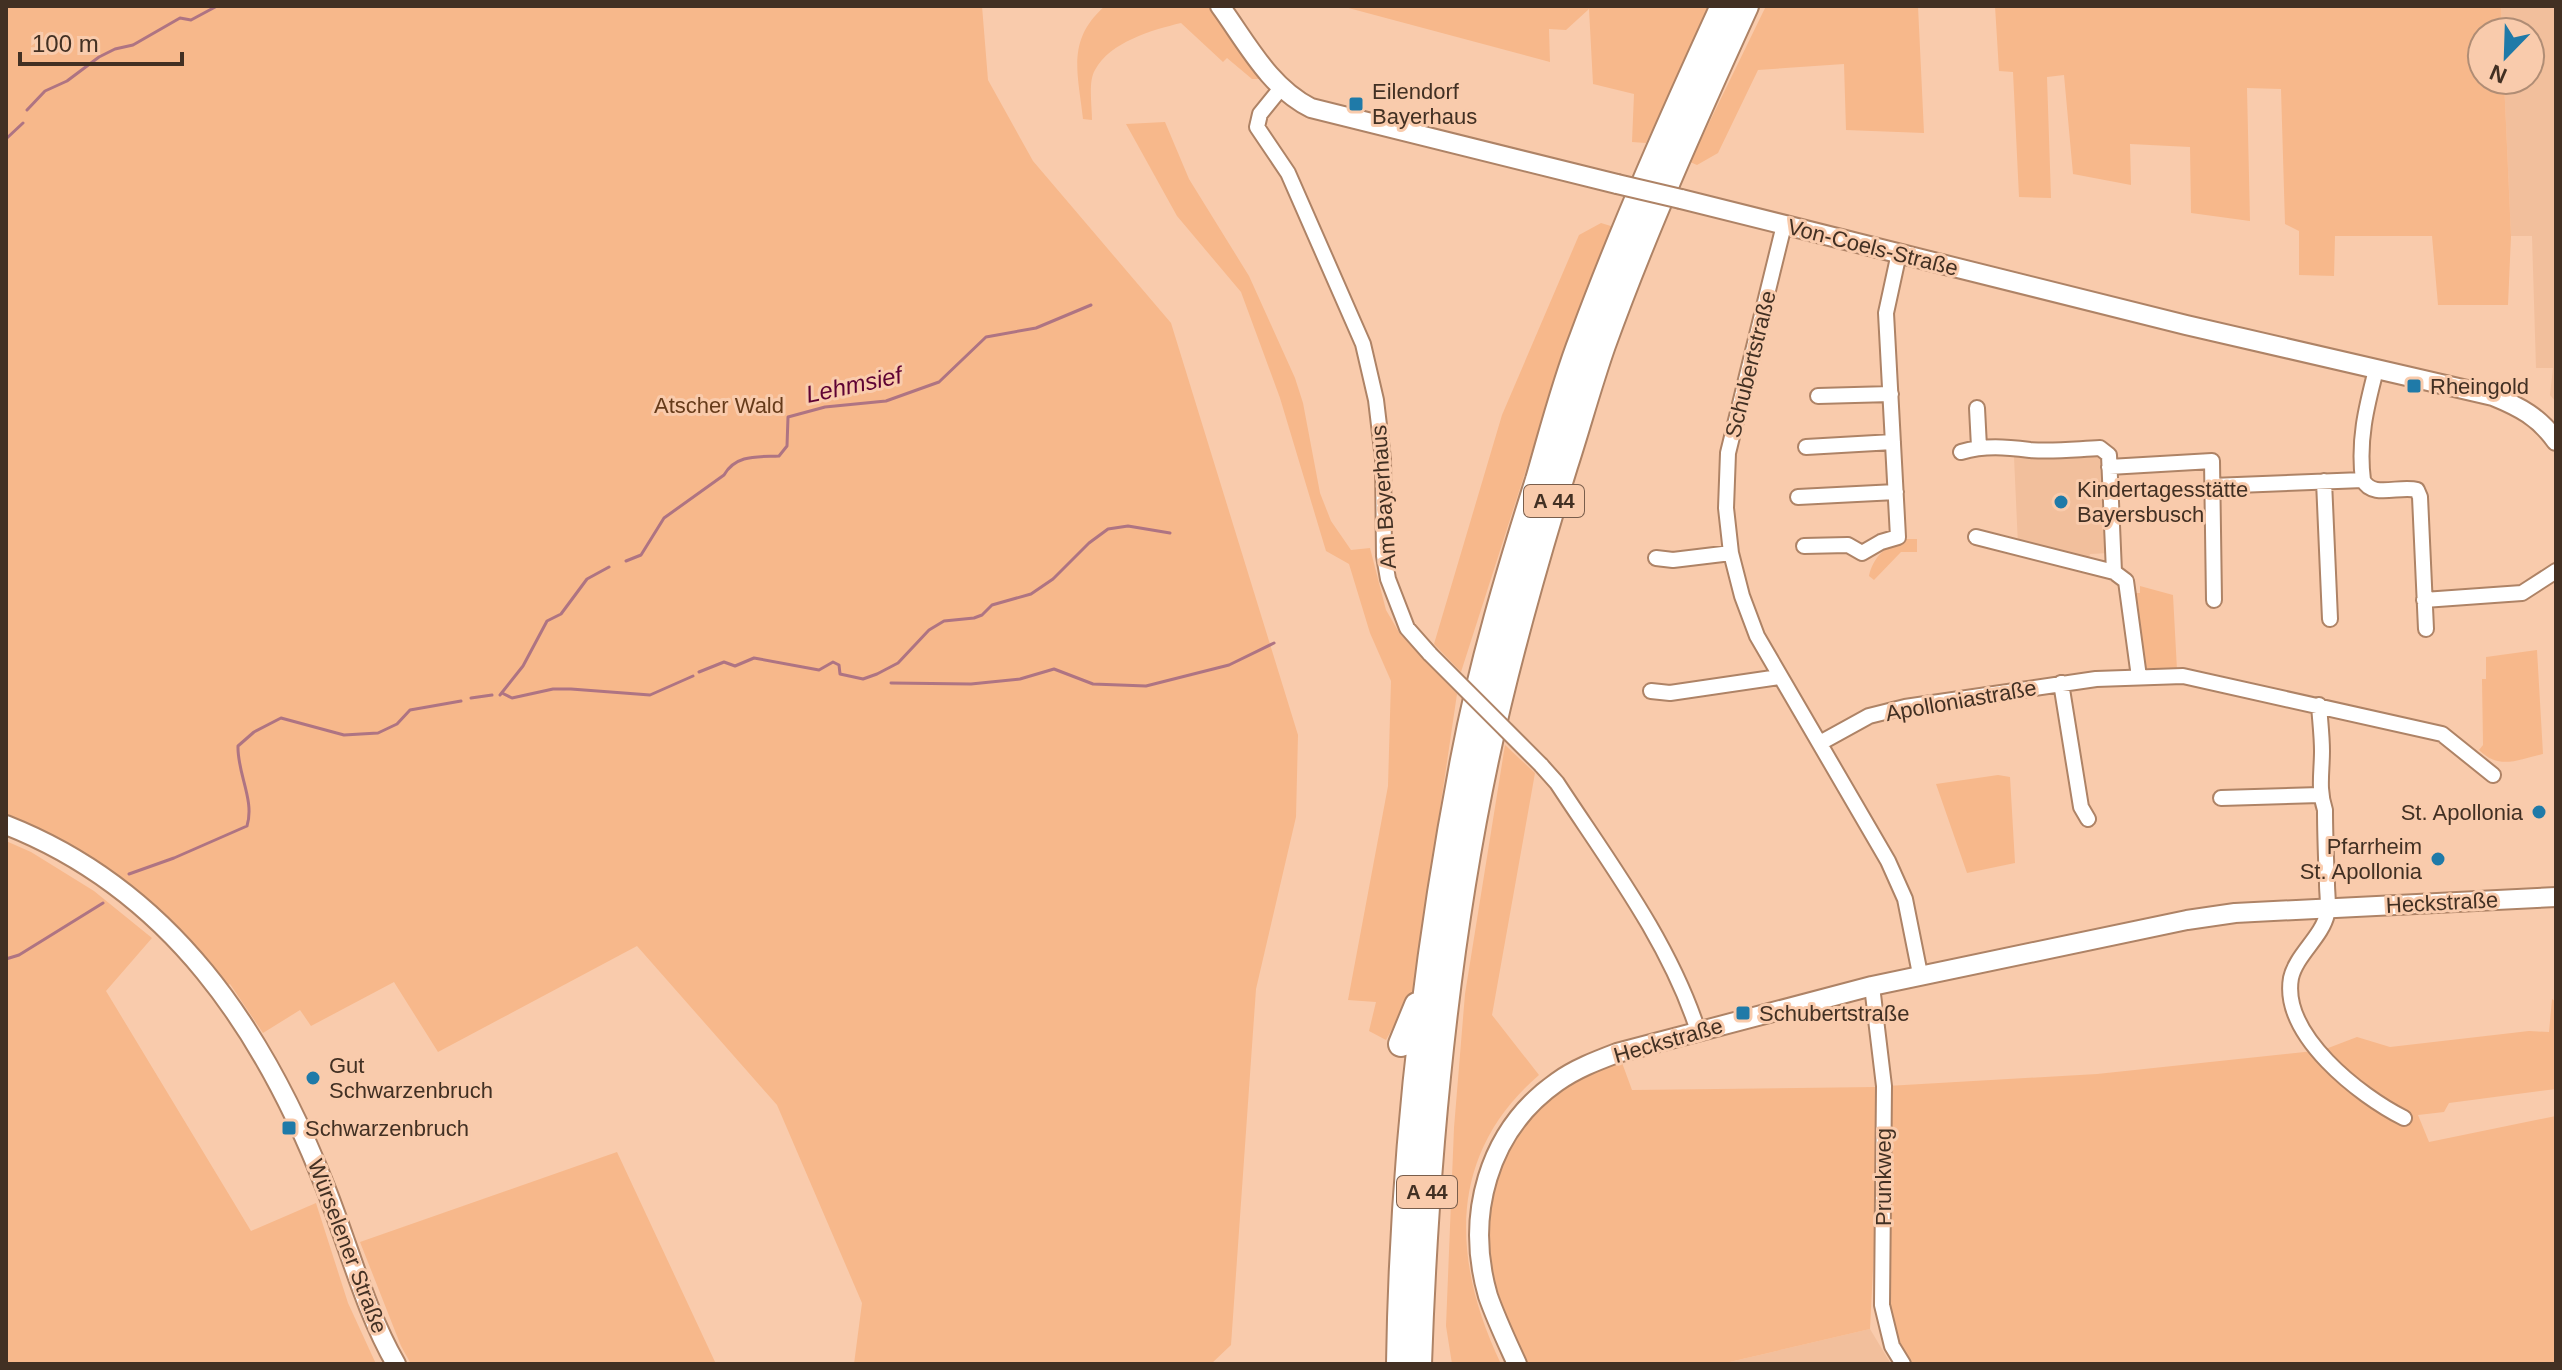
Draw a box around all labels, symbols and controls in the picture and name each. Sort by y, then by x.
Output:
scale bar [20,16,182,66]
north arrow [2466,16,2546,96]
text: 100 m [32,30,99,57]
text: N [2486,59,2511,89]
place label: Eilendorf Bayerhaus [1372,79,1477,129]
marker: Eilendorf Bayerhaus [1347,95,1365,113]
street label: Von-Coels-Straße [1785,214,1961,281]
street label: Schubertstraße [1720,288,1781,440]
water label: Lehmsief [803,361,907,408]
place label: Rheingold [2430,374,2529,399]
marker: Rheingold [2405,377,2423,395]
park label: Atscher Wald [654,393,784,418]
street label: Am Bayerhaus [1366,424,1401,570]
place label: Kindertagesstätte Bayersbusch [2077,477,2248,527]
road number: A 44 [1524,485,1584,517]
marker: Kindertagesstätte Bayersbusch [2052,493,2070,511]
street label: Apolloniastraße [1884,675,2039,726]
place label: St. Apollonia [2401,800,2524,825]
marker: St. Apollonia [2530,803,2548,821]
place label: Pfarrheim St. Apollonia [2300,834,2423,884]
marker: Pfarrheim St. Apollonia [2429,850,2447,868]
street label: Heckstraße [2385,887,2499,918]
place label: Schubertstraße [1759,1001,1909,1026]
marker: Schubertstraße [1734,1004,1752,1022]
street label: Heckstraße [1611,1013,1726,1068]
place label: Gut Schwarzenbruch [329,1053,493,1103]
marker: Gut Schwarzenbruch [304,1069,322,1087]
place label: Schwarzenbruch [305,1116,469,1141]
marker: Schwarzenbruch [280,1119,298,1137]
street label: Prunkweg [1871,1128,1896,1226]
street label: Würselener Straße [303,1156,392,1337]
road number: A 44 [1397,1176,1457,1208]

